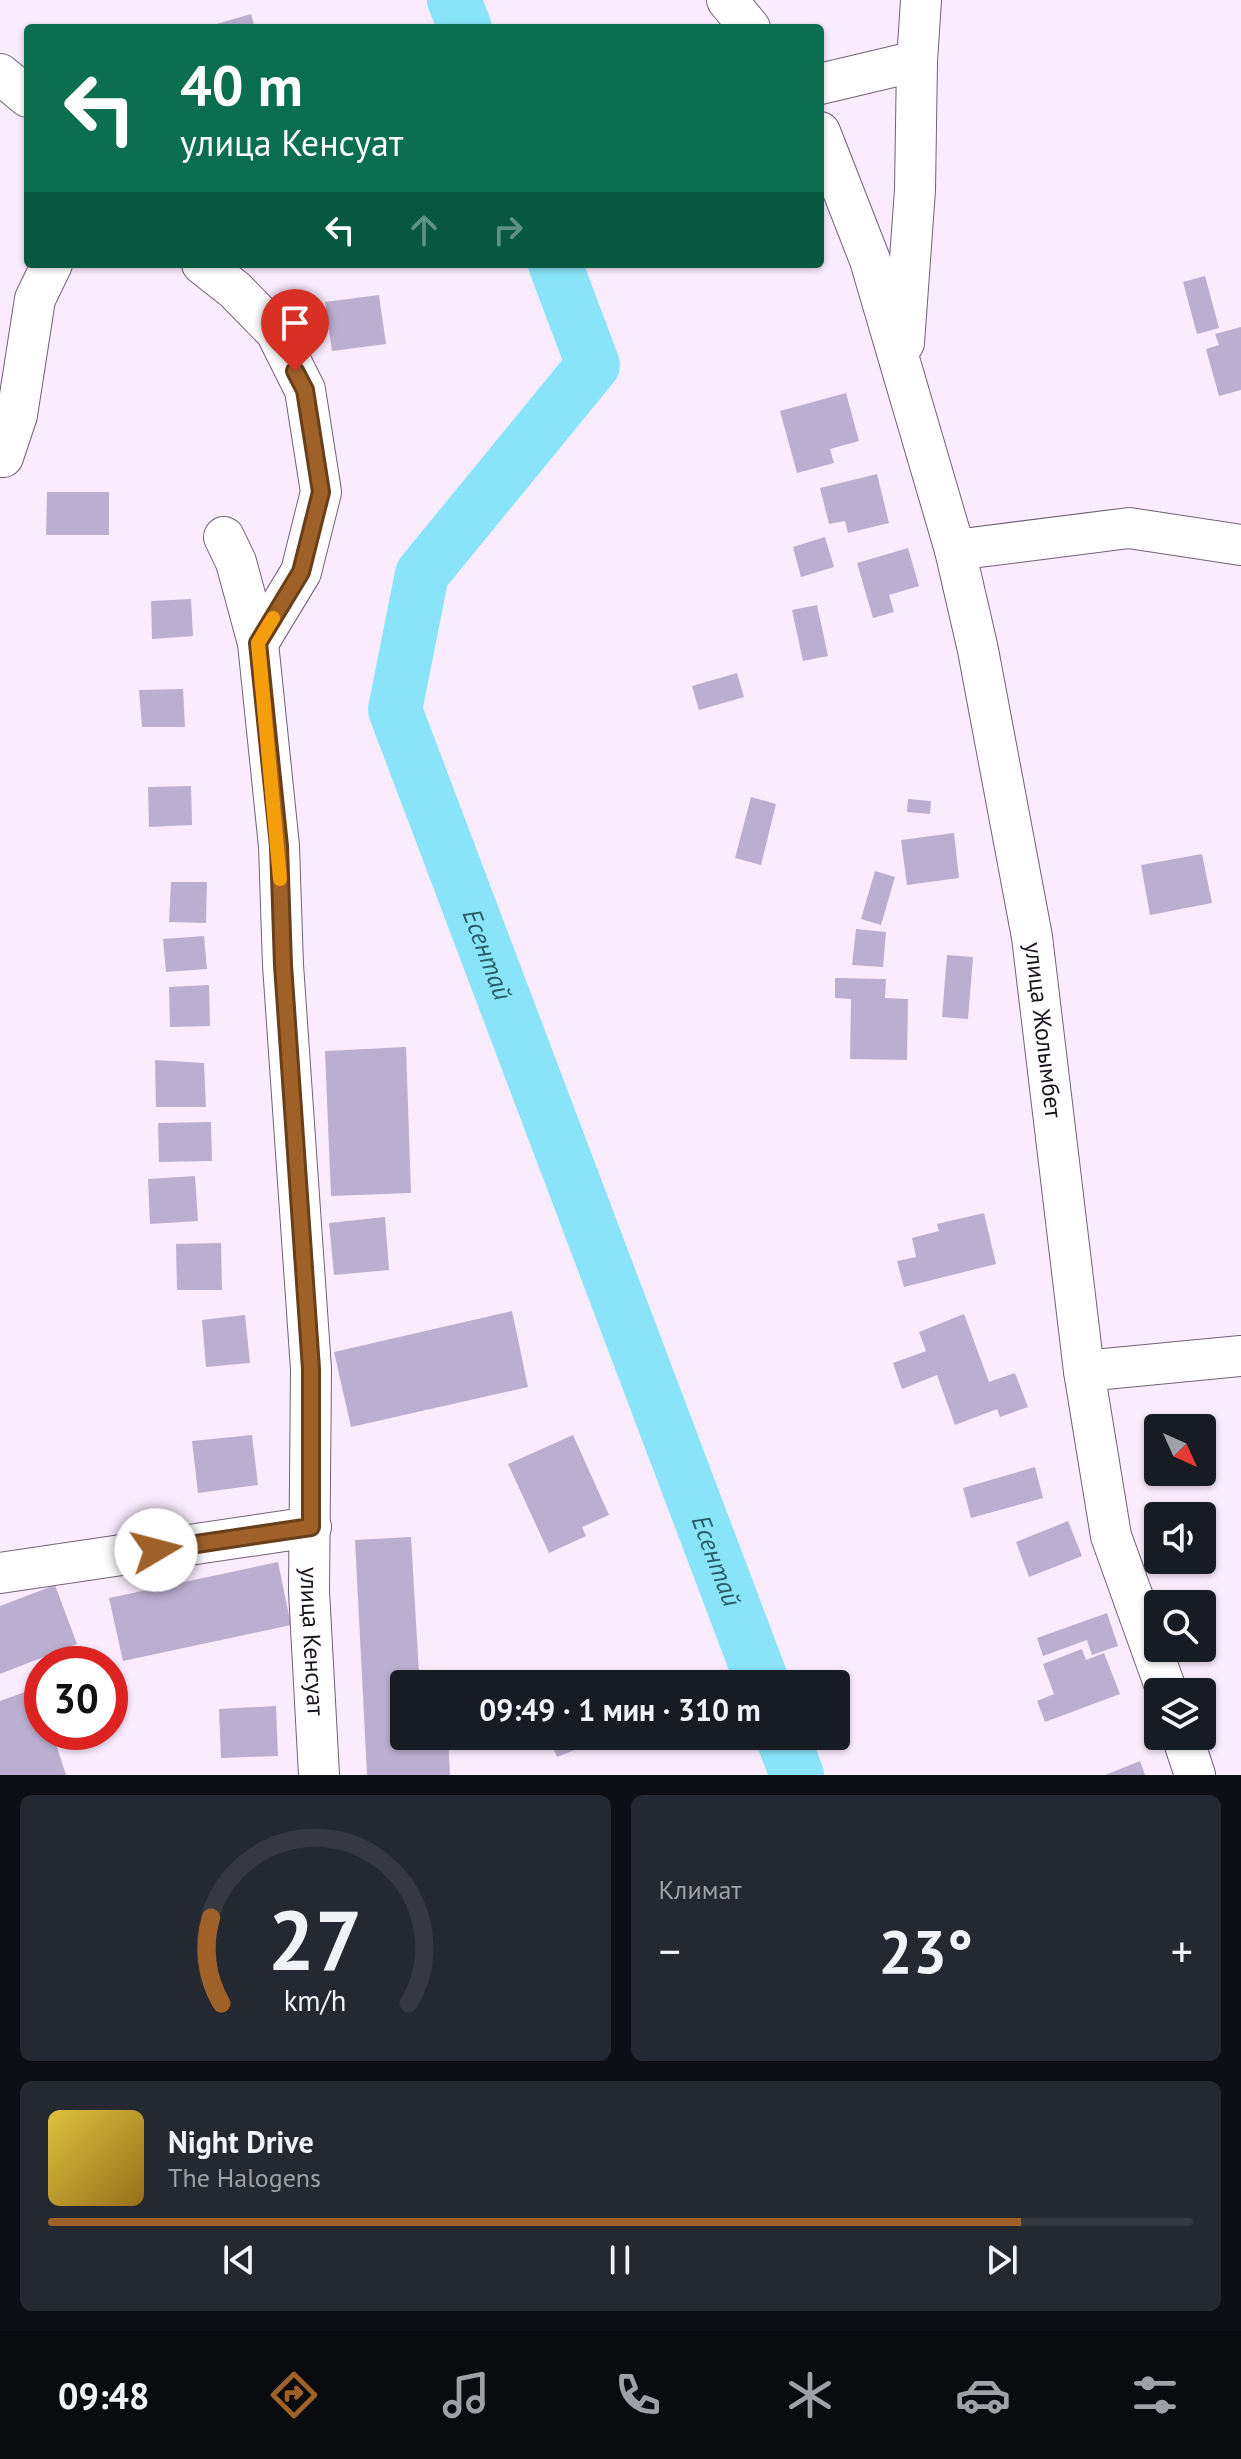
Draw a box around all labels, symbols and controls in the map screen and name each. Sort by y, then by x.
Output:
text: 40 m [180,49,303,121]
icon: left [48,56,152,160]
text: улица Кенсуат [180,119,403,166]
icon: left [318,208,362,252]
icon: ahead [402,208,446,252]
icon: right [486,208,530,252]
pin [261,289,329,371]
icon: arrive [273,301,317,345]
water label: Есентай [456,904,520,1005]
street label: улица Жолымбет [1018,940,1070,1120]
north arrow [1144,1414,1216,1486]
map controls [1144,1414,1216,1750]
button: sound [1144,1502,1216,1574]
position arrow [114,1508,198,1592]
water label: Есентай [685,1510,749,1611]
street label: улица Кенсуат [294,1567,332,1717]
button: search [1144,1590,1216,1662]
speed limit sign: 30 [24,1646,128,1750]
button: layers [1144,1678,1216,1750]
text: 09:49 · 1 мин · 310 m [479,1690,761,1729]
text: Климат [659,1873,742,1906]
text: 27 [268,1885,362,1993]
text: 23° [879,1912,973,1990]
text: − [659,1922,681,1979]
text: + [1171,1922,1193,1979]
text: km/h [284,1982,347,2019]
text: Night Drive [168,2122,314,2161]
text: The Halogens [168,2161,321,2194]
icon: previous [217,2238,261,2282]
icon: pause [598,2238,642,2282]
icon: next [980,2238,1024,2282]
icon: directions [266,2367,322,2423]
icon: music [438,2367,494,2423]
icon: phone [610,2367,666,2423]
icon: climate [782,2367,838,2423]
icon: car [955,2367,1011,2423]
icon: filters [1127,2367,1183,2423]
text: 09:48 [58,2372,149,2419]

